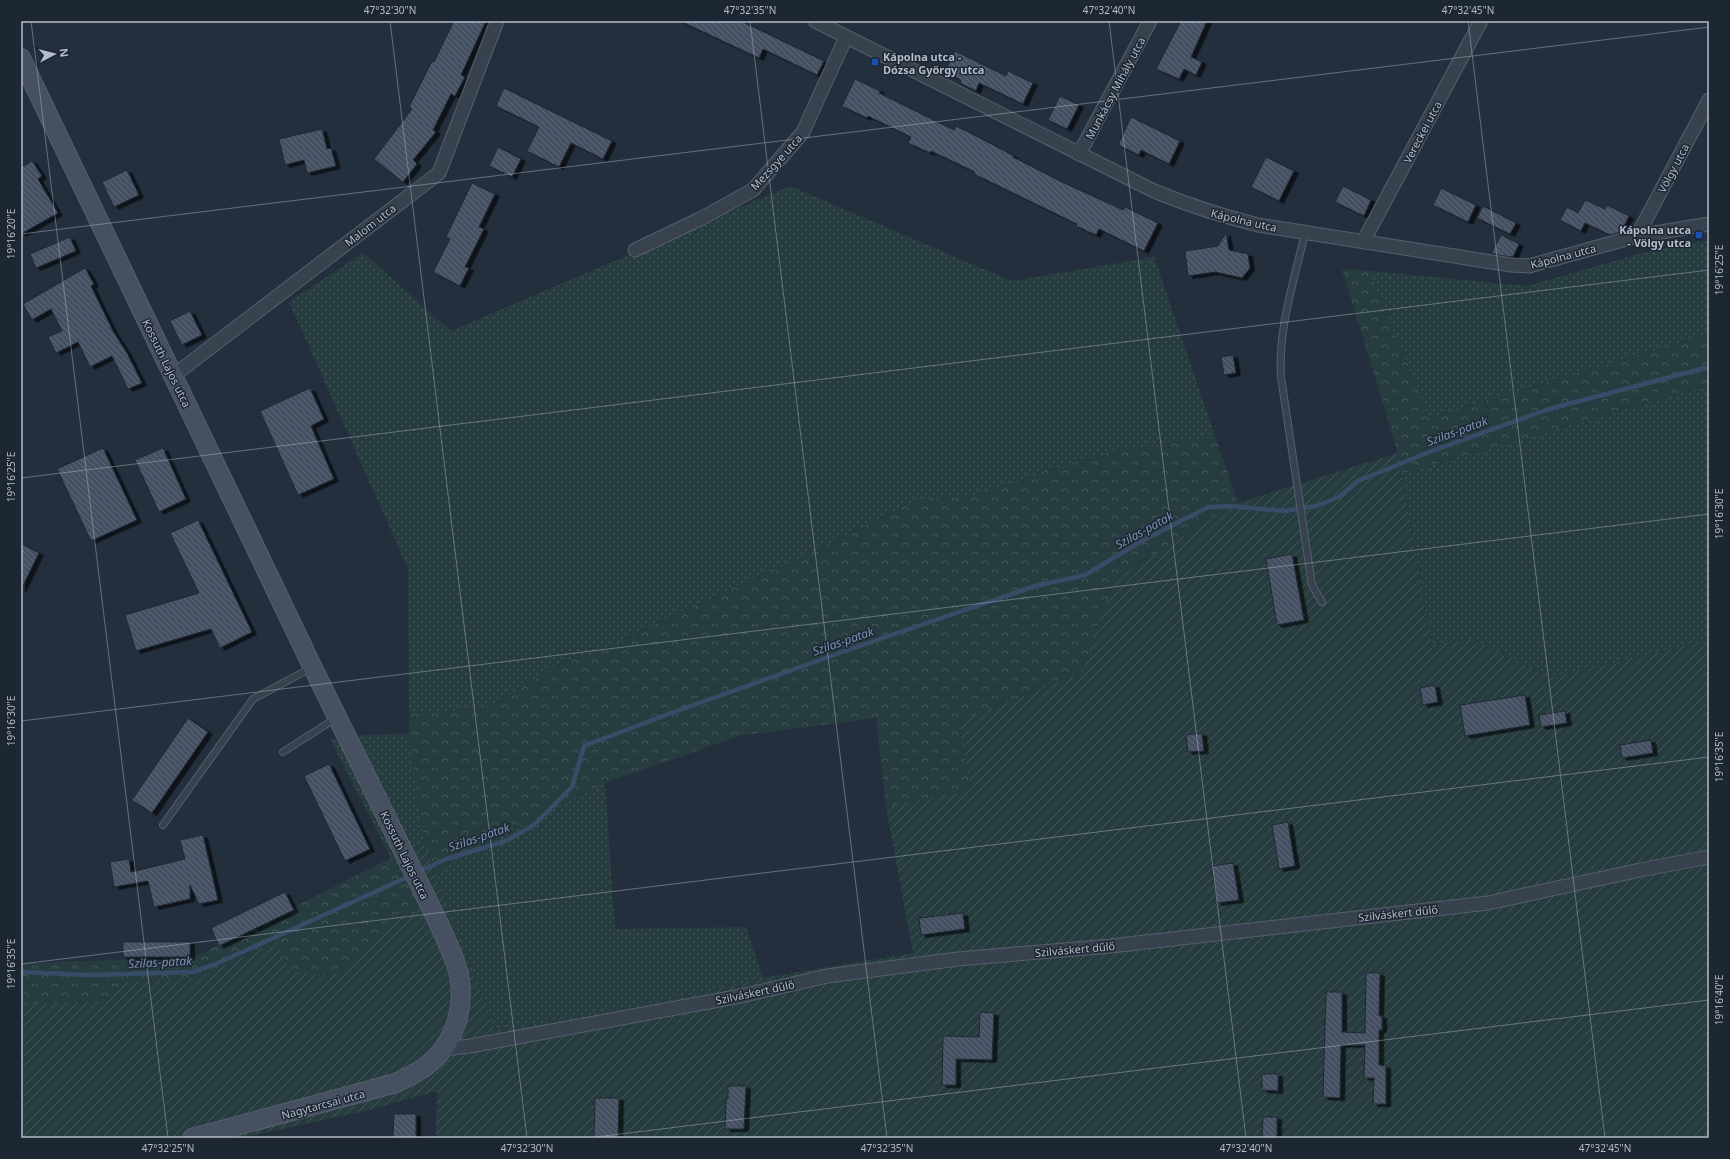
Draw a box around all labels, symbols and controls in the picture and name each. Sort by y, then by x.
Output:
text: 47°32'30"N [364,3,416,17]
text: 47°32'35"N [724,3,776,17]
text: 47°32'40"N [1083,3,1135,17]
text: 47°32'45"N [1442,3,1494,17]
north arrow [34,34,74,74]
street label: Munkácsy Mihály utca [1082,34,1148,142]
text: N [56,47,72,58]
place label: Kápolna utca - Dózsa György utca [883,49,984,77]
marker: Kápolna utca - Dózsa György utca [870,57,880,67]
street label: Vereckei utca [1399,98,1445,166]
street label: Mezsgye utca [747,131,805,193]
street label: Völgy utca [1654,141,1692,195]
street label: Malom utca [341,200,399,250]
street label: Kápolna utca [1210,205,1278,235]
text: 19°16'20"E [4,209,18,259]
place label: Kápolna utca - Völgy utca [1619,222,1691,250]
marker: Kápolna utca - Völgy utca [1694,230,1704,240]
street label: Kápolna utca [1529,240,1597,272]
text: 19°16'25"E [1712,245,1726,295]
street label: Kossuth Lajos utca [139,316,195,410]
water label: Szilas-patak [1424,412,1491,450]
text: 19°16'25"E [4,452,18,502]
text: 19°16'30"E [1712,489,1726,539]
water label: Szilas-patak [1112,507,1177,553]
water label: Szilas-patak [810,622,877,659]
text: 19°16'30"E [4,696,18,746]
text: 19°16'35"E [1712,732,1726,782]
street label: Kossuth Lajos utca [377,808,433,902]
water label: Szilas-patak [446,818,513,855]
street label: Szilváskert dűlő [1357,901,1439,925]
street label: Szilváskert dűlő [1034,938,1116,960]
text: 19°16'35"E [4,939,18,989]
water label: Szilas-patak [128,952,193,972]
text: 19°16'40"E [1712,975,1726,1025]
street label: Szilváskert dűlő [714,976,796,1008]
street label: Nagytarcsai utca [280,1086,366,1122]
text: 47°32'25"N [142,1141,194,1155]
text: 47°32'30"N [501,1141,553,1155]
text: 47°32'35"N [861,1141,913,1155]
text: 47°32'40"N [1220,1141,1272,1155]
text: 47°32'45"N [1579,1141,1631,1155]

